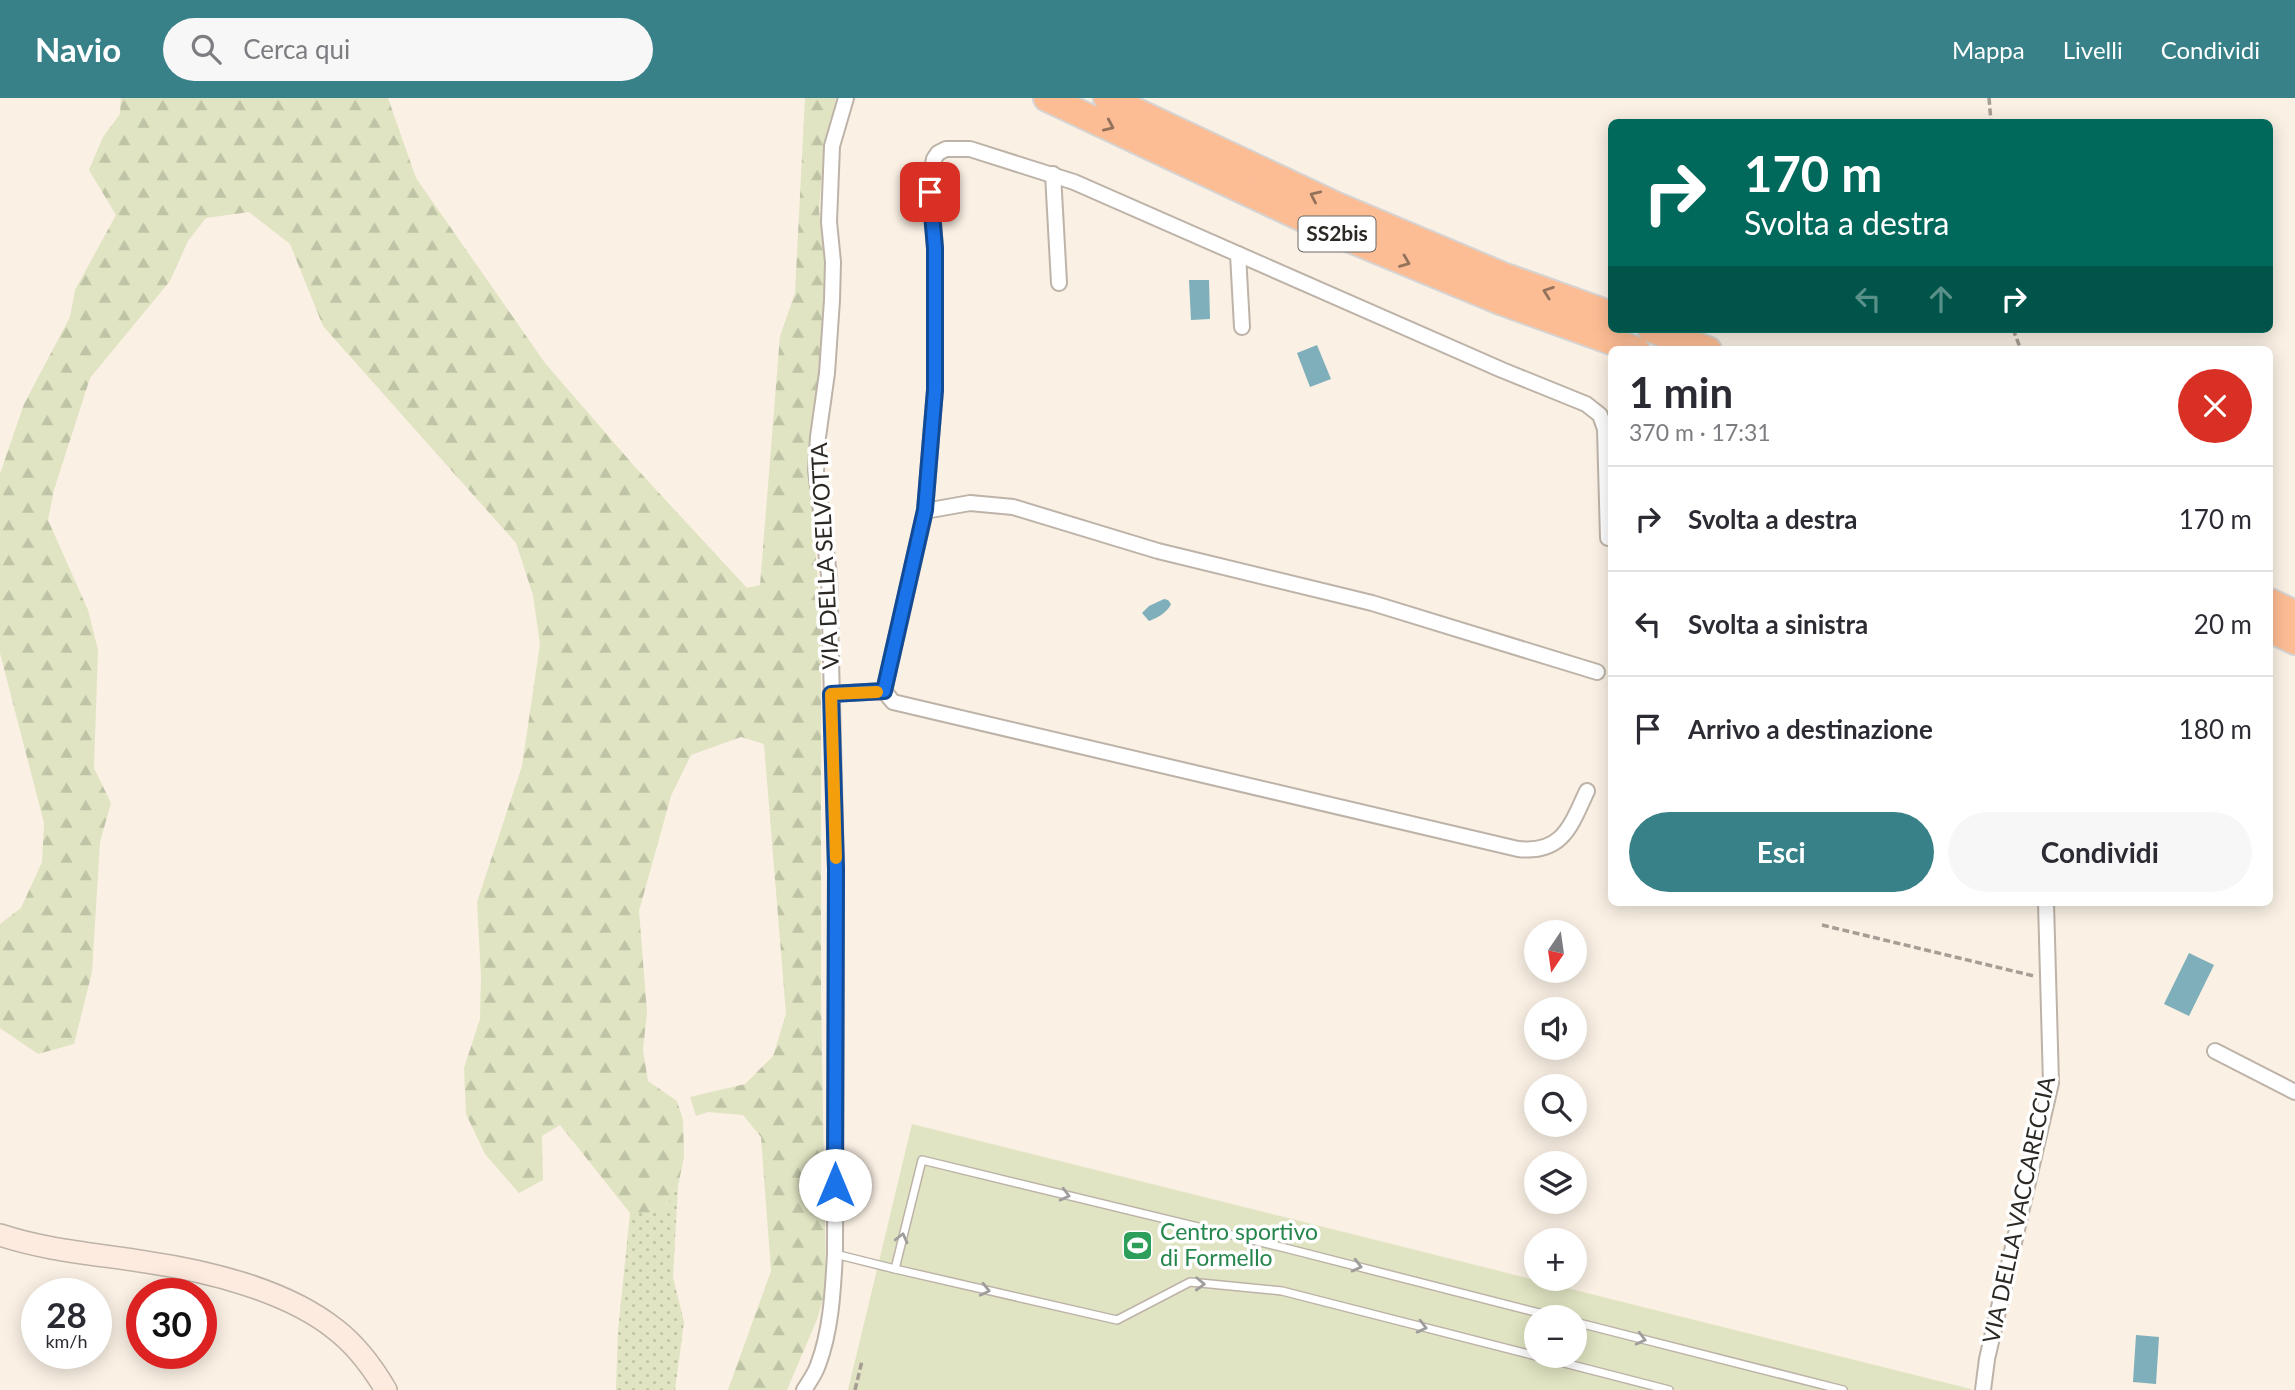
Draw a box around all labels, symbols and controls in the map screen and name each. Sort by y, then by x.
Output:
search box [163,18,653,81]
text: Navio [35,29,121,69]
icon: search [187,30,225,68]
text: Cerca qui [243,33,350,65]
text: Mappa [1952,35,2025,64]
text: Livelli [2063,35,2123,64]
text: Condividi [2161,35,2260,64]
one-way arrow [1102,118,1114,132]
text: 170 m [1744,144,1882,202]
icon: right [1629,147,1720,238]
pin [900,162,960,222]
icon: arrive [911,173,949,211]
one-way arrow [1310,190,1322,204]
text: Svolta a destra [1744,203,1949,242]
road number: SS2bis [1298,216,1376,252]
one-way arrow [1398,253,1410,267]
icon: left [1849,280,1887,318]
icon: ahead [1922,280,1960,318]
icon: right [1995,280,2033,318]
one-way arrow [1542,286,1554,300]
text: 1 min [1629,367,1733,417]
button: close [2178,369,2252,443]
text: 370 m · 17:31 [1629,418,1771,446]
street label: VIA DELLA SELVOTTA [804,441,844,670]
icon: right [1629,500,1667,538]
text: Svolta a destra [1688,503,1858,535]
text: 170 m [2179,503,2252,535]
icon: left [1629,605,1667,643]
text: Svolta a sinistra [1688,608,1868,640]
text: 20 m [2194,608,2252,640]
icon: arrive [1629,710,1667,748]
text: Arrivo a destinazione [1688,713,1933,745]
text: 180 m [2179,713,2252,745]
button: Esci [1629,812,1934,892]
button: Condividi [1948,812,2252,892]
north arrow [1524,920,1587,984]
map controls [1524,920,1587,1368]
button: sound [1524,997,1587,1060]
street label: VIA DELLA VACCARECCIA [1976,1073,2060,1346]
button: search [1524,1074,1587,1137]
position arrow [798,1148,872,1222]
button: layers [1524,1151,1587,1214]
one-way arrow [1059,1187,1071,1201]
place label: Centro sportivo di Formello [1160,1217,1318,1271]
sports icon: Centro sportivo di Formello [1120,1228,1154,1262]
button: + [1524,1228,1587,1291]
one-way arrow [894,1232,908,1244]
one-way arrow [1351,1258,1363,1272]
one-way arrow [1195,1276,1206,1291]
speed limit sign: 30 [126,1278,217,1369]
one-way arrow [979,1282,991,1296]
text: 28 [46,1293,87,1335]
button: − [1524,1305,1587,1368]
one-way arrow [1416,1319,1428,1333]
text: km/h [45,1330,88,1352]
one-way arrow [1635,1331,1647,1345]

